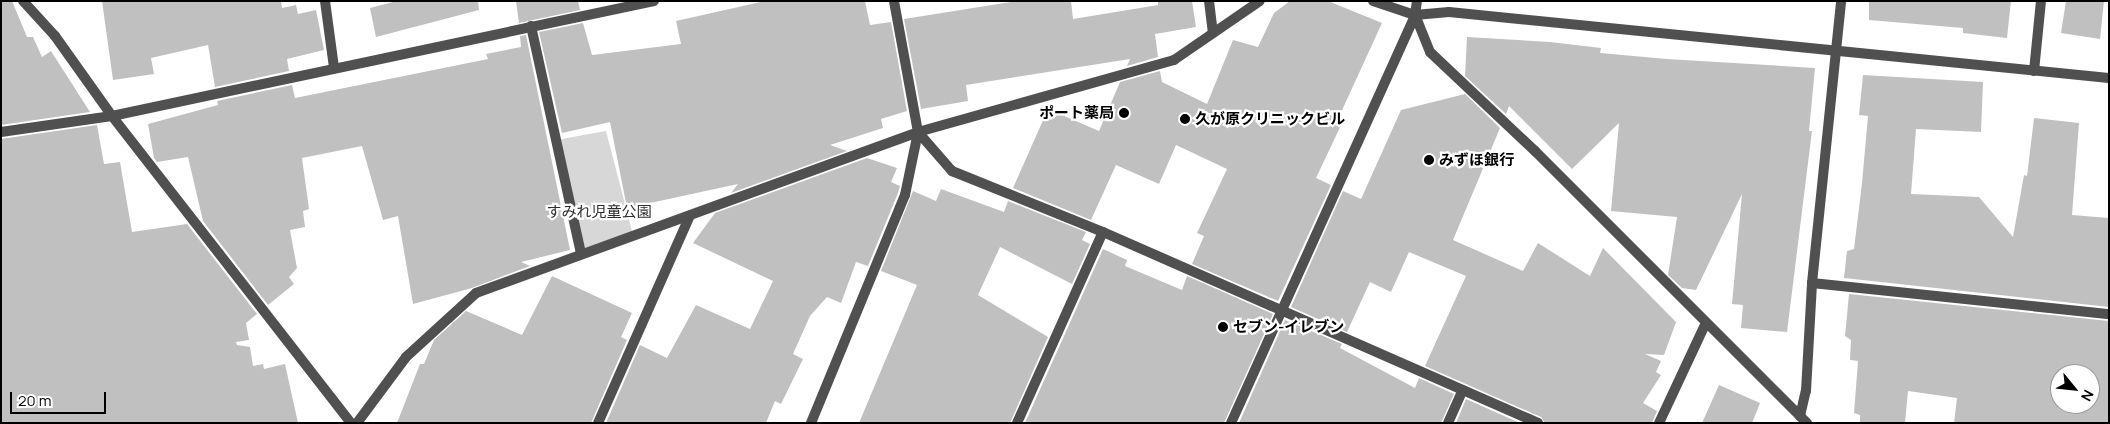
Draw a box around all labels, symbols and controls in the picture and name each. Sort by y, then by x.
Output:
place label: ポート薬局 [1039,104,1114,122]
marker: ポート薬局 [1118,107,1130,119]
place label: 久が原クリニックビル [1195,110,1345,128]
marker: 久が原クリニックビル [1179,113,1191,125]
place label: みずほ銀行 [1439,151,1514,169]
marker: みずほ銀行 [1423,154,1435,166]
park label: すみれ児童公園 [547,203,651,221]
place label: セブン-イレブン [1233,318,1344,336]
marker: セブン-イレブン [1217,321,1229,333]
north arrow [2050,364,2100,414]
scale bar [12,382,109,414]
text: N [2077,387,2099,405]
text: 20 m [18,390,51,411]

